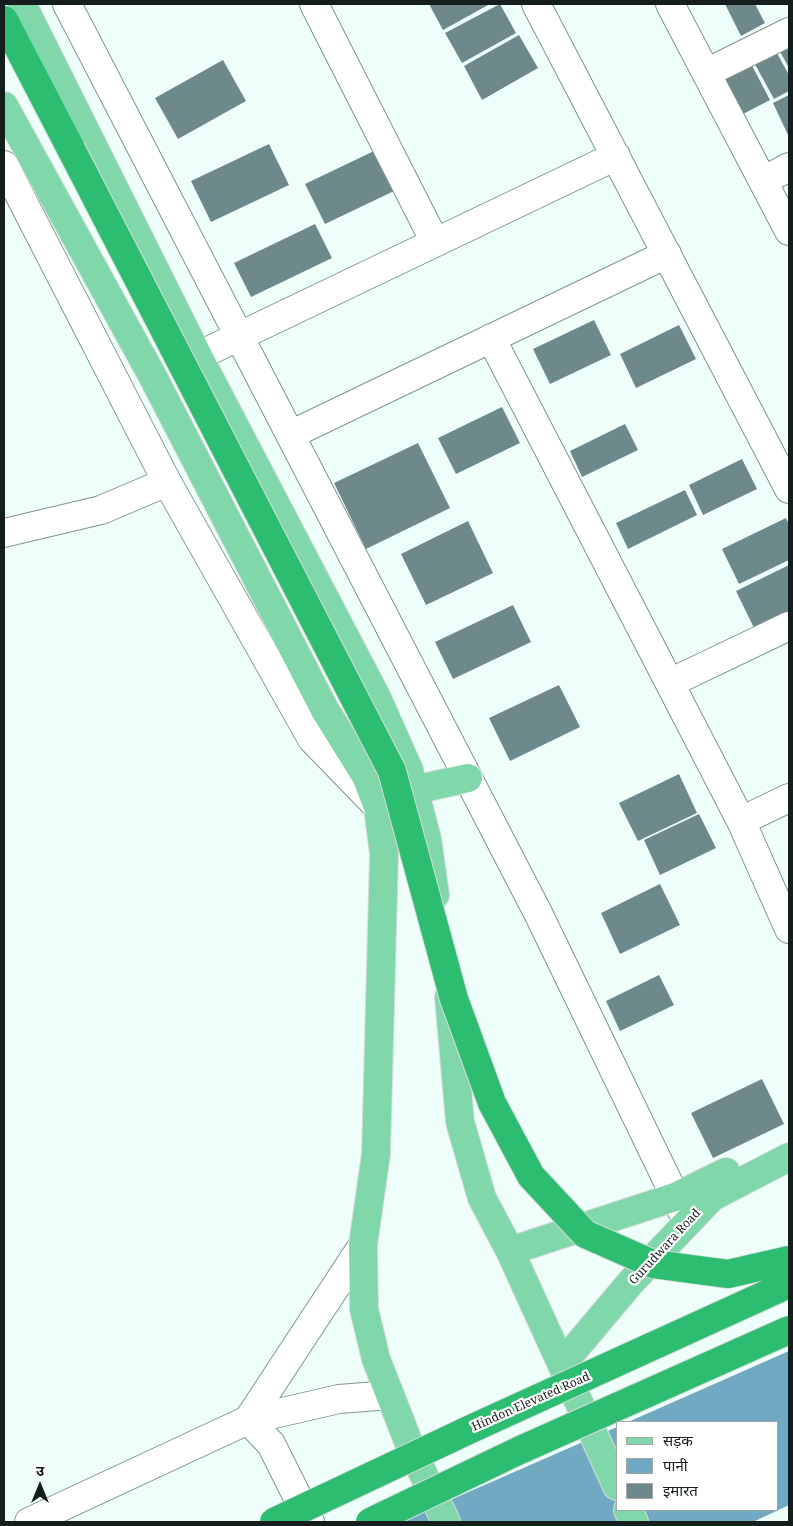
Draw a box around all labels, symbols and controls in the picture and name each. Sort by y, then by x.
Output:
street label: Gurudwara Road [626,1206,704,1288]
street label: Hindon Elevated Road [470,1369,592,1435]
legend [616,1421,778,1511]
text: सड़क [663,1430,693,1450]
text: पानी [663,1455,688,1475]
north arrow [15,1461,65,1511]
text: उ [36,1461,44,1480]
text: इमारत [663,1480,698,1500]

